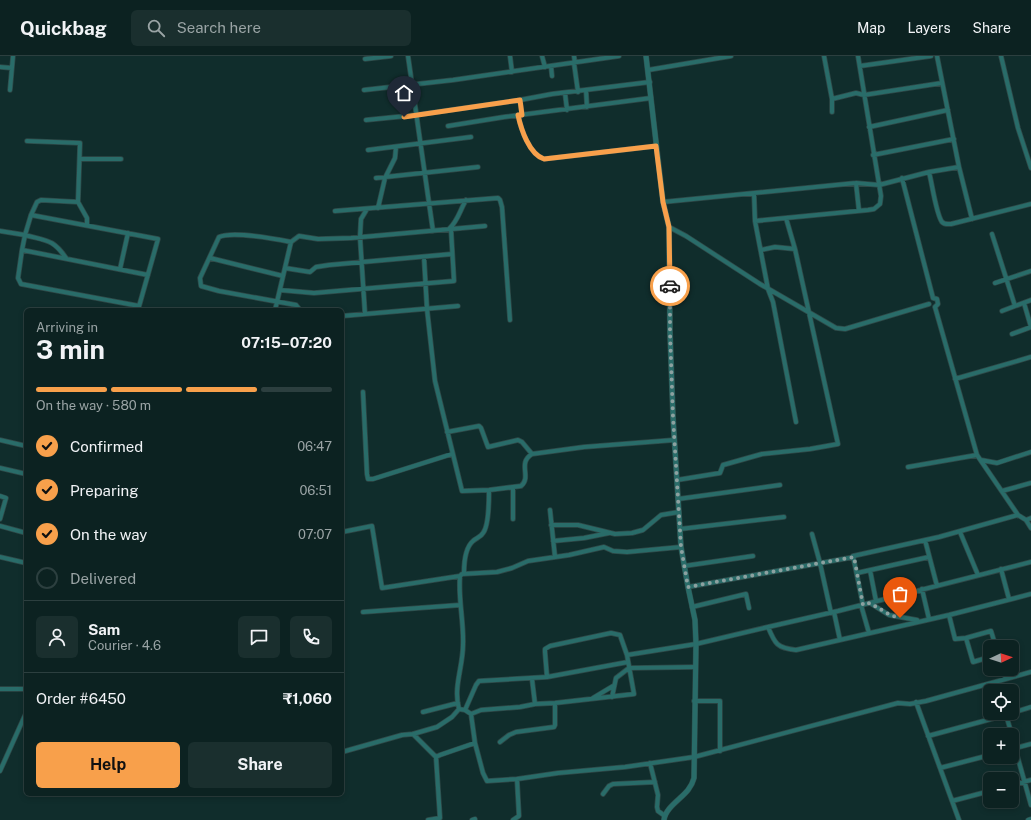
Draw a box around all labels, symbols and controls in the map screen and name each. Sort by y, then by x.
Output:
search box [131,10,411,46]
text: Quickbag [20,17,107,39]
icon: search [145,17,167,39]
text: Search here [177,19,261,36]
text: Map [857,20,885,36]
text: Layers [907,20,951,36]
text: Share [973,20,1011,36]
pin [387,76,421,117]
icon: home [393,82,415,104]
courier [650,266,690,306]
icon: car [659,275,681,297]
text: Arriving in [36,320,98,335]
text: 3 min [36,334,105,365]
text: 07:15–07:20 [241,334,332,351]
text: On the way · 580 m [36,398,151,413]
icon: check [36,435,58,457]
text: Confirmed [70,438,143,455]
text: 06:47 [297,439,332,454]
icon: check [36,479,58,501]
text: Preparing [70,482,139,499]
text: 06:51 [299,483,332,498]
icon: check [36,523,58,545]
text: On the way [70,526,147,543]
text: 07:07 [298,527,332,542]
text: Delivered [70,570,136,587]
pin [883,577,917,618]
icon: bag [889,583,911,605]
button: person [36,616,78,658]
button: chat [238,616,280,658]
button: phone [290,616,332,658]
text: Sam [88,621,120,638]
text: Courier · 4.6 [88,638,161,653]
north arrow [983,640,1019,676]
map controls [983,640,1019,808]
button: locate [983,684,1019,720]
text: Order #6450 [36,690,126,707]
text: ₹1,060 [283,690,332,707]
button: + [983,728,1019,764]
button: Help [36,742,180,788]
button: Share [188,742,332,788]
button: − [983,772,1019,808]

